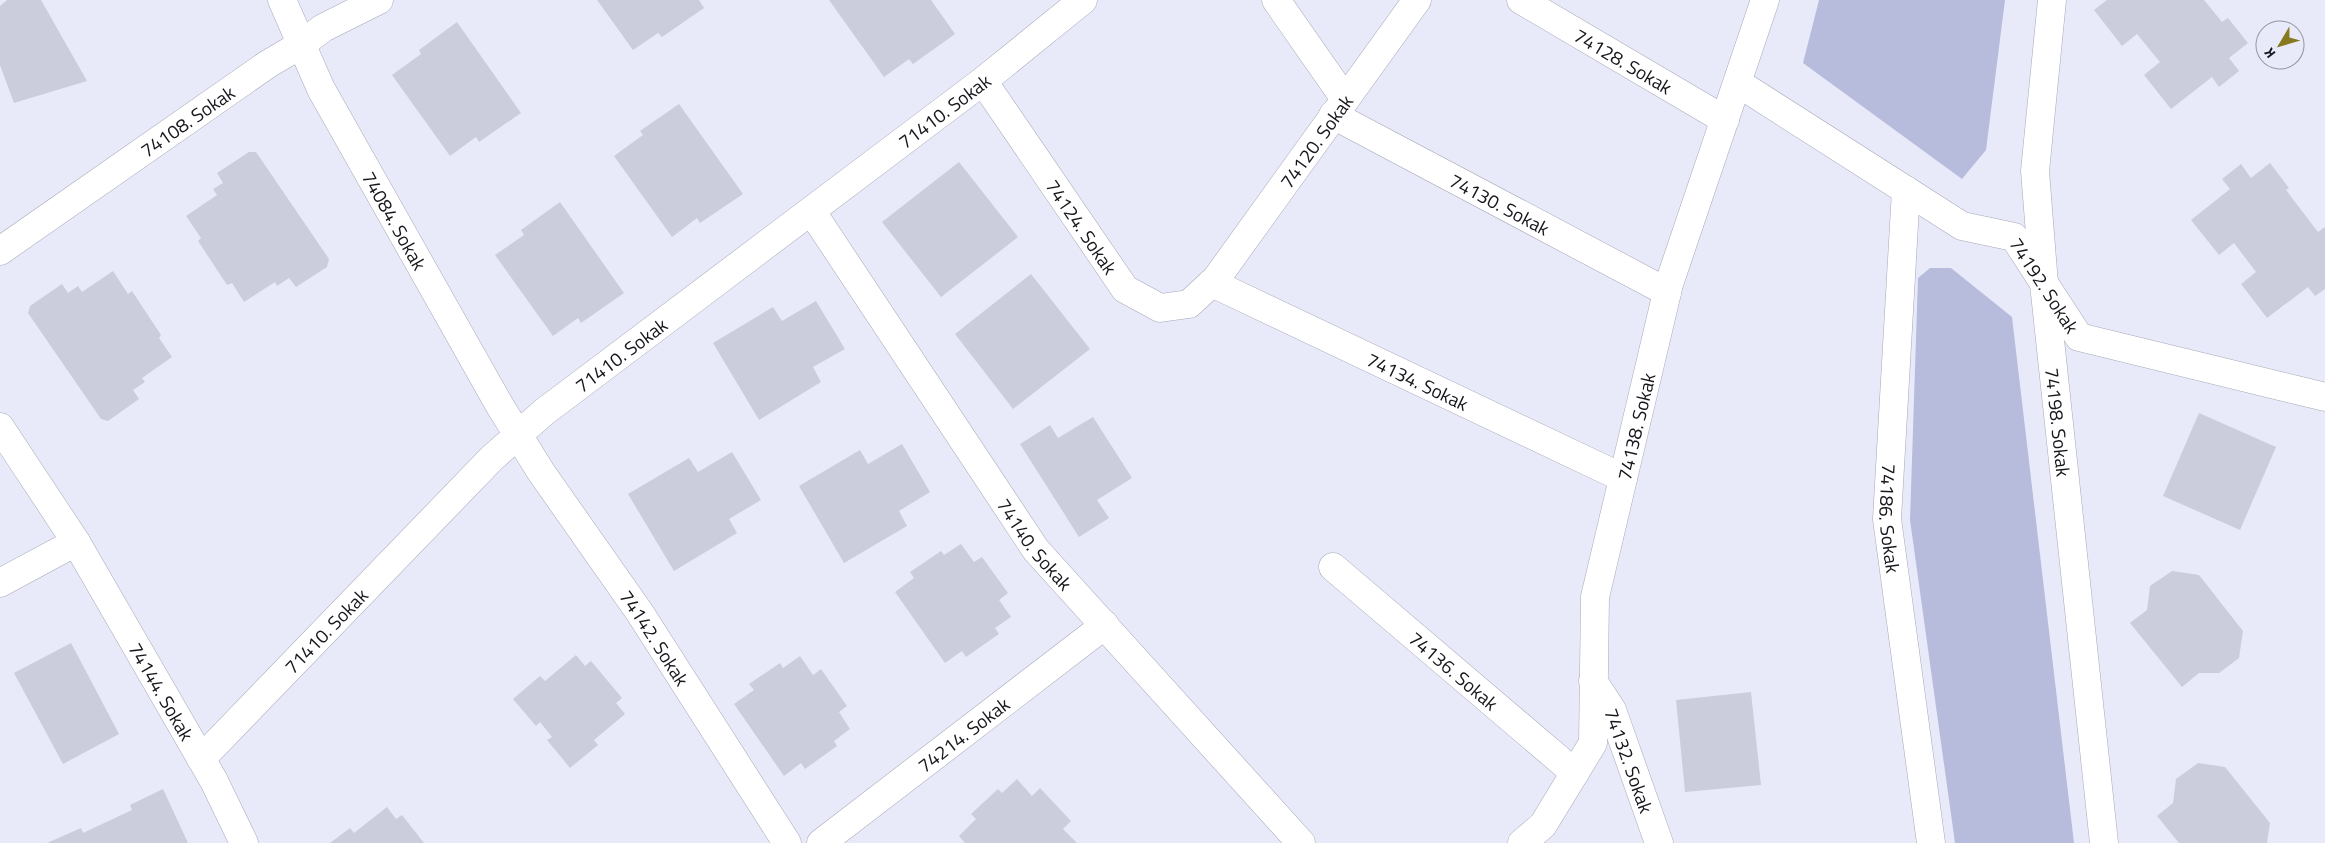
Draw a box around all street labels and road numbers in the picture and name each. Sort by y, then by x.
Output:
street label: 74128. Sokak [1569,20,1678,101]
street label: 71410. Sokak [891,66,997,155]
street label: 74108. Sokak [134,77,240,164]
street label: 74120. Sokak [1272,88,1359,194]
street label: 74130. Sokak [1445,165,1555,242]
street label: 74084. Sokak [356,166,435,275]
street label: 74124. Sokak [1039,173,1125,280]
street label: 74192. Sokak [2003,231,2087,339]
street label: 71410. Sokak [568,310,673,399]
street label: 74134. Sokak [1362,344,1474,417]
street label: 74198. Sokak [2039,366,2079,478]
street label: 74138. Sokak [1609,370,1662,483]
street label: 74186. Sokak [1872,463,1909,575]
street label: 74140. Sokak [991,492,1080,596]
street label: 71410. Sokak [277,581,374,680]
street label: 74142. Sokak [613,583,697,691]
street label: 74136. Sokak [1403,624,1505,717]
street label: 74144. Sokak [122,636,202,746]
street label: 74214. Sokak [911,689,1015,779]
street label: 74132. Sokak [1598,704,1662,817]

